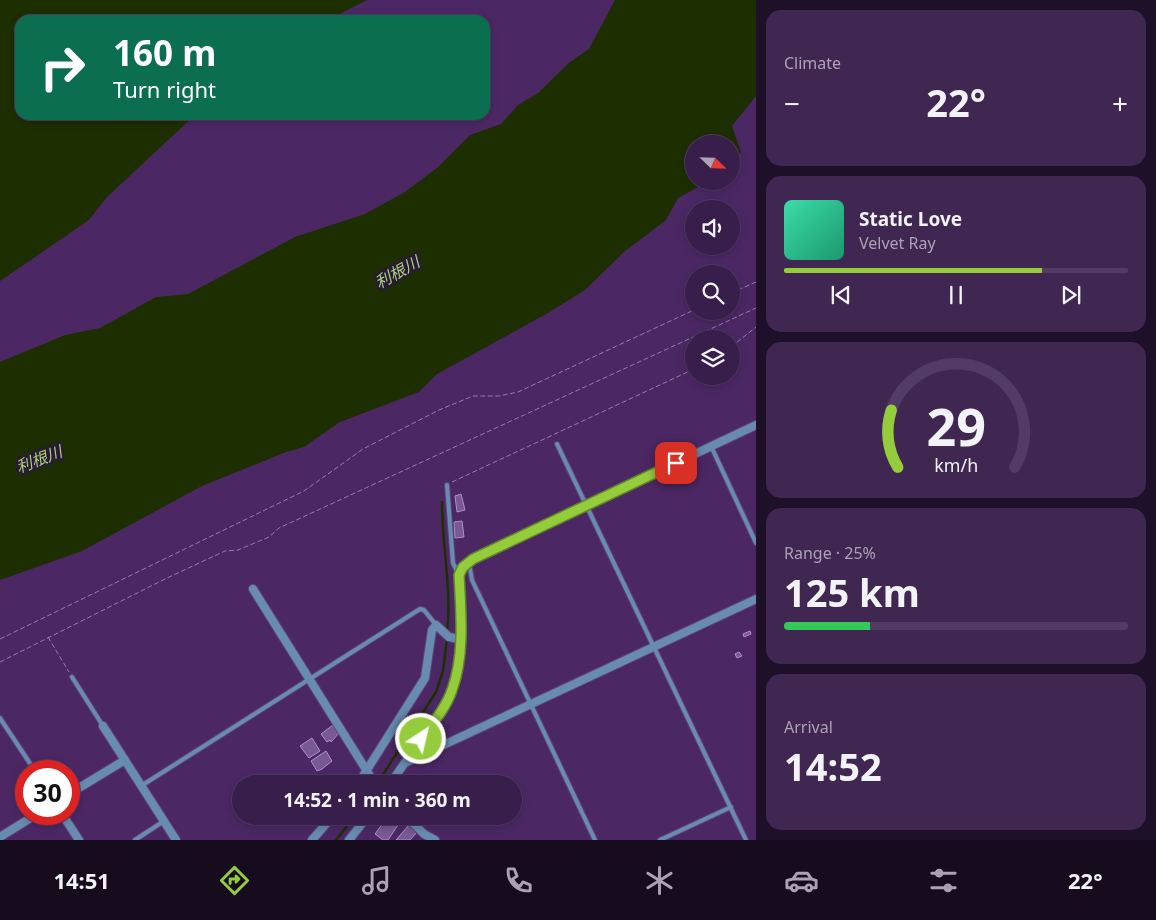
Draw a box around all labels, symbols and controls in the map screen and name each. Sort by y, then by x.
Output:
text: 160 m [113,29,216,76]
icon: right [30,35,95,100]
text: Climate [784,52,841,74]
text: Turn right [113,74,216,104]
text: 22° [926,76,986,128]
text: − [784,84,800,122]
text: + [1112,84,1128,122]
north arrow [685,135,740,190]
map controls [685,135,740,385]
button: sound [685,200,740,255]
text: Static Love [859,206,962,232]
text: Velvet Ray [859,232,936,254]
water label: 利根川 [371,250,425,293]
button: search [685,265,740,320]
icon: previous [827,281,855,309]
icon: pause [942,281,970,309]
icon: next [1057,281,1085,309]
button: layers [685,330,740,385]
text: 29 [926,390,986,461]
water label: 利根川 [13,439,67,478]
pin [655,442,697,484]
icon: arrive [662,449,690,477]
text: km/h [934,453,978,477]
text: Range · 25% [784,542,876,564]
text: 125 km [784,566,920,618]
position arrow [394,712,446,764]
text: Arrival [784,716,833,738]
text: 14:52 [784,740,882,792]
speed limit sign: 30 [15,760,80,825]
text: 14:52 · 1 min · 360 m [283,787,471,813]
icon: directions [217,863,252,898]
icon: music [359,863,394,898]
icon: phone [501,863,536,898]
icon: climate [642,863,677,898]
icon: car [784,863,819,898]
icon: filters [926,863,961,898]
text: 14:51 [53,865,110,895]
text: 22° [1068,865,1102,895]

